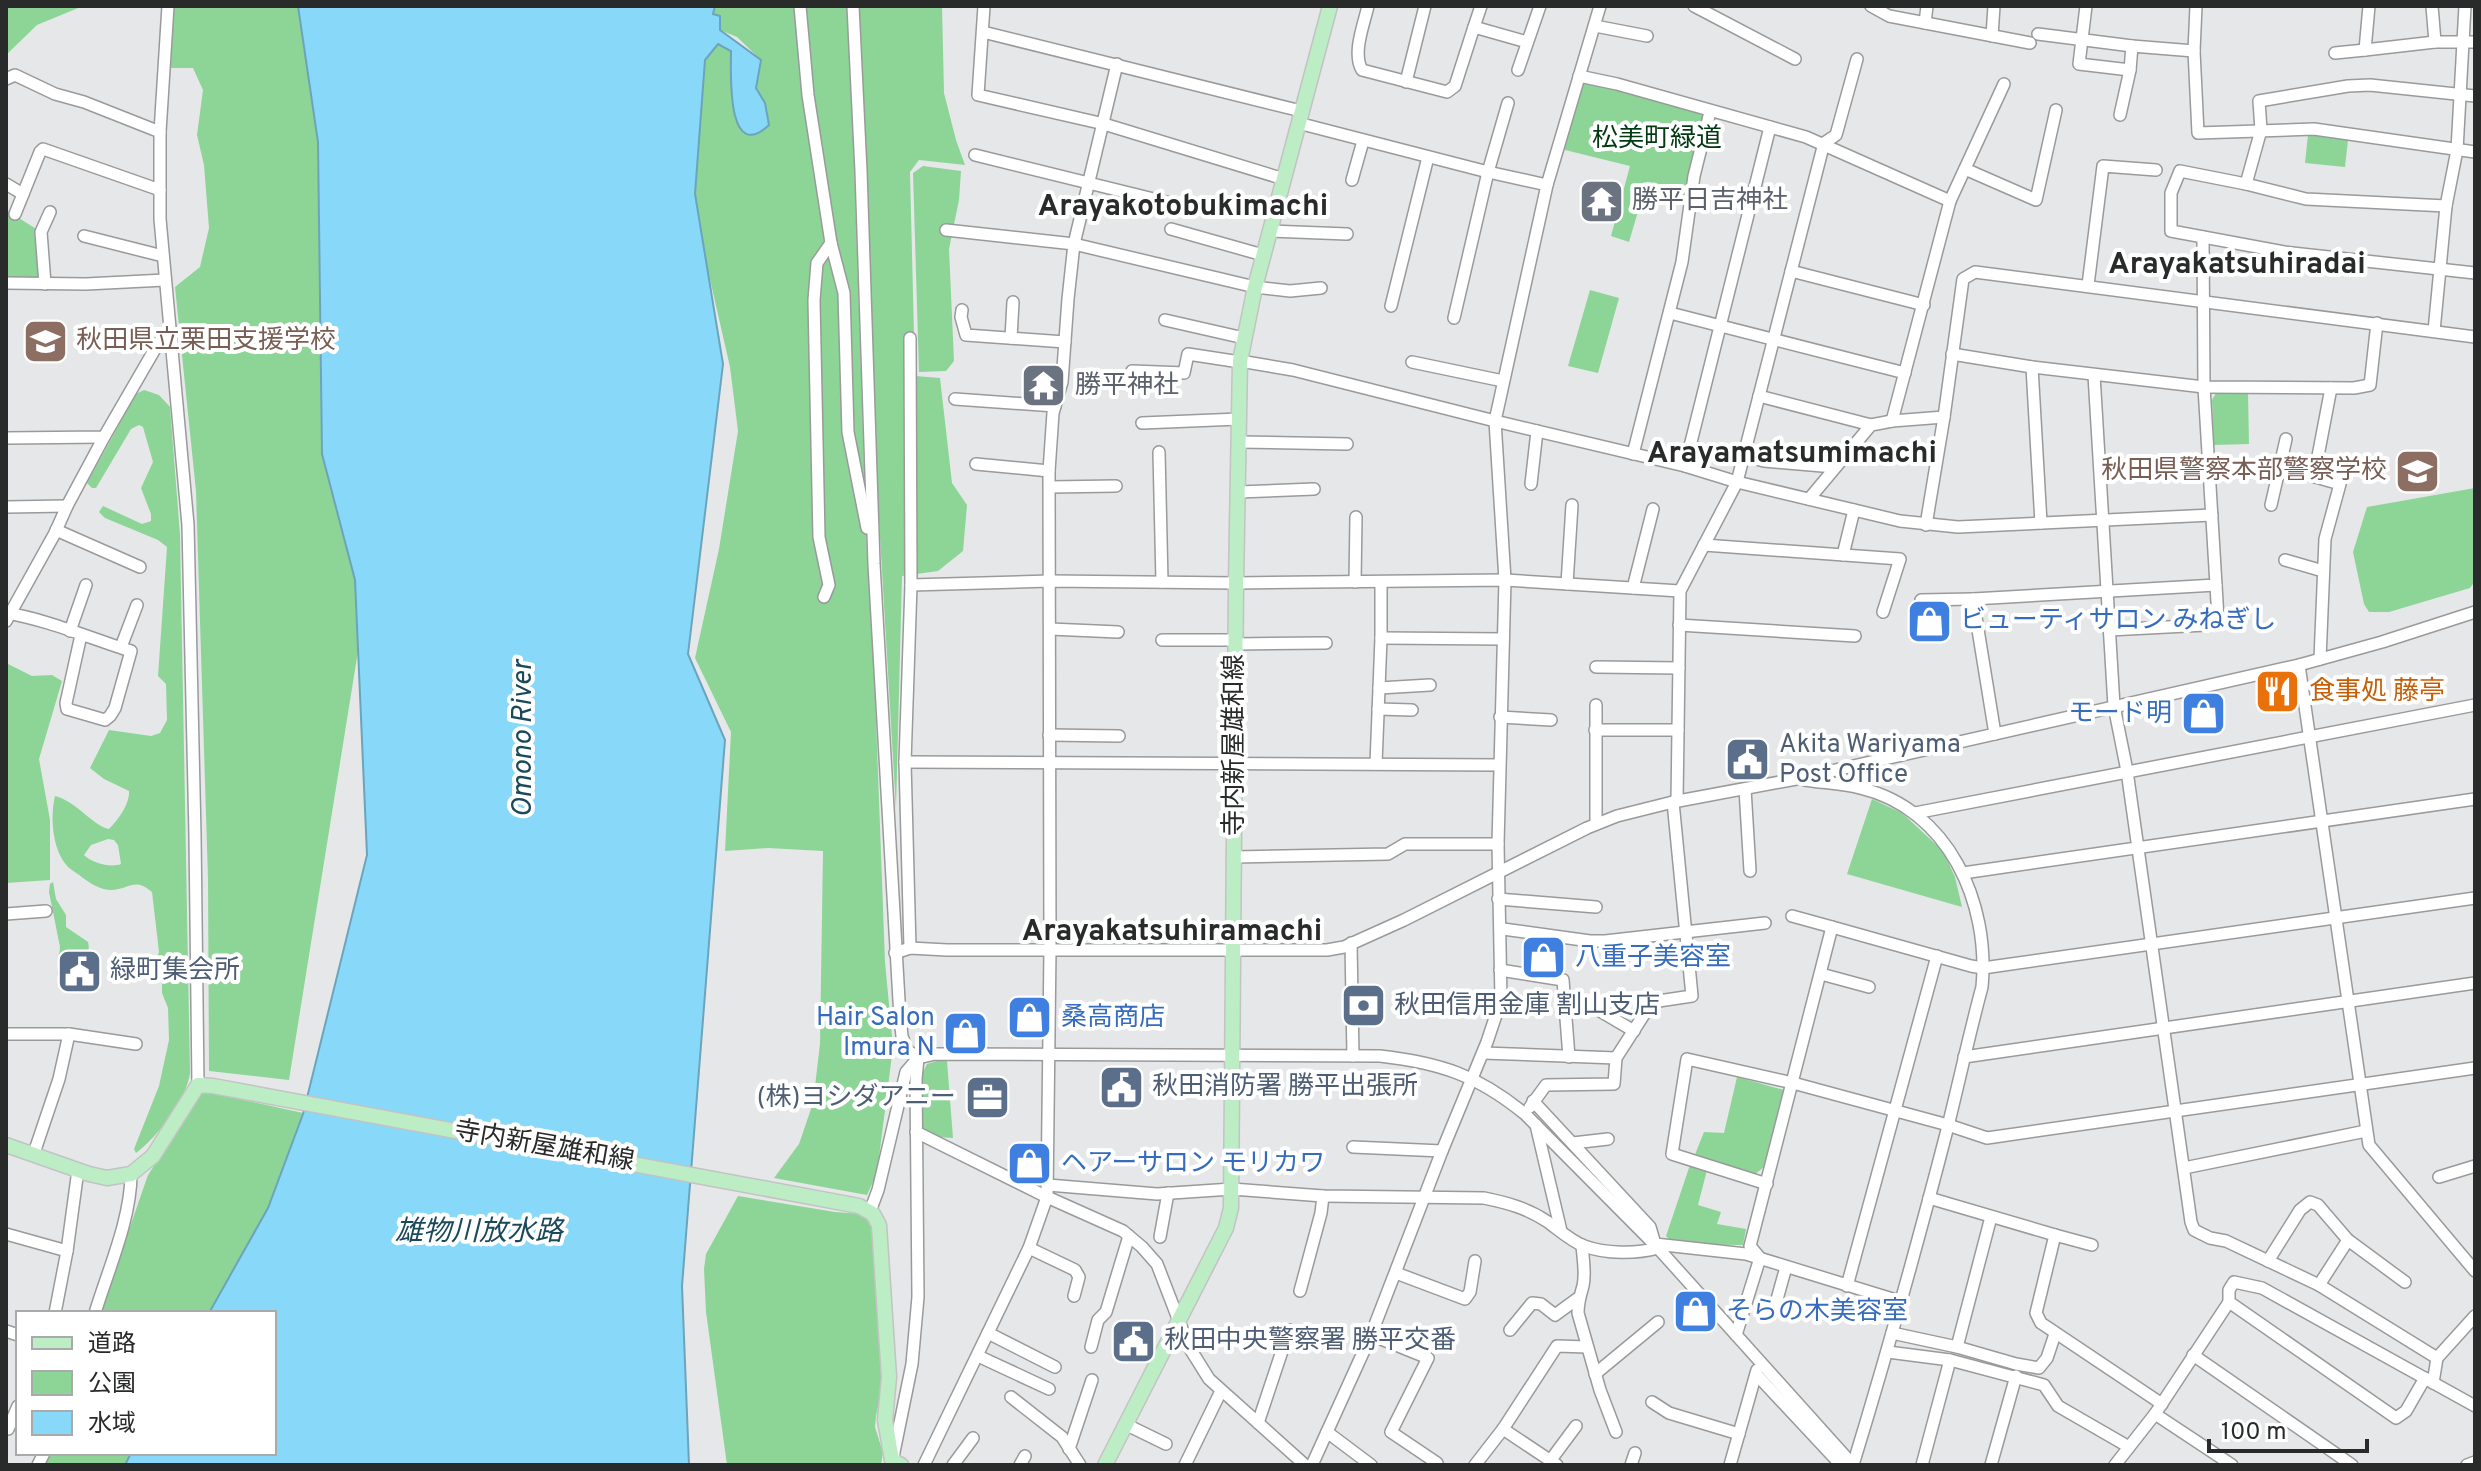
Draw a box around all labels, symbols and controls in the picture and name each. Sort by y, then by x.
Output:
park label: 松美町緑道 [1592,123,1722,156]
temple icon: 勝平日吉神社 [1577,177,1625,225]
place label: 勝平日吉神社 [1632,185,1788,218]
district label: Arayakotobukimachi [1038,189,1328,226]
district label: Arayakatsuhiradai [2108,247,2366,284]
school or university icon: 秋田県立栗田支援学校 [21,317,69,365]
place label: 秋田県立栗田支援学校 [76,325,336,358]
temple icon: 勝平神社 [1020,362,1068,410]
place label: 勝平神社 [1075,370,1179,403]
district label: Arayamatsumimachi [1647,436,1937,473]
school or university icon: 秋田県警察本部警察学校 [2394,447,2442,495]
place label: 秋田県警察本部警察学校 [2101,455,2387,488]
shop icon: ビューティサロン みねぎし [1905,597,1953,645]
place label: ビューティサロン みねぎし [1960,605,2277,638]
street label: 寺内新屋雄和線 [1219,654,1252,836]
water label: Omono River [506,658,542,818]
restaurant icon: 食事処 藤亭 [2254,668,2302,716]
place label: 食事処 藤亭 [2309,676,2445,709]
shop icon: モード明 [2179,690,2227,738]
place label: モード明 [2068,698,2172,731]
place label: Akita Wariyama Post Office [1779,729,1961,792]
public building icon: Akita Wariyama Post Office [1724,736,1772,784]
district label: Arayakatsuhiramachi [1022,914,1322,951]
shop icon: 八重子美容室 [1520,934,1568,982]
place label: 八重子美容室 [1575,942,1731,975]
public building icon: 緑町集会所 [55,947,103,995]
place label: 緑町集会所 [110,955,240,988]
bank icon: 秋田信用金庫 割山支店 [1339,982,1387,1030]
place label: 秋田信用金庫 割山支店 [1394,990,1660,1023]
shop icon: 桑高商店 [1006,994,1054,1042]
place label: Hair Salon Imura N [816,1002,935,1065]
place label: 桑高商店 [1061,1002,1165,1035]
shop icon: Hair Salon Imura N [942,1009,990,1057]
public building icon: 秋田消防署 勝平出張所 [1097,1063,1145,1111]
place label: 秋田消防署 勝平出張所 [1152,1071,1418,1104]
office icon: (株)ヨシダアニー [963,1074,1011,1122]
place label: (株)ヨシダアニー [757,1082,956,1115]
street label: 寺内新屋雄和線 [452,1115,636,1179]
shop icon: ヘアーサロン モリカワ [1006,1140,1054,1188]
place label: ヘアーサロン モリカワ [1061,1148,1325,1181]
water label: 雄物川放水路 [395,1215,565,1251]
shop icon: そらの木美容室 [1671,1288,1719,1336]
place label: そらの木美容室 [1726,1296,1908,1329]
legend [16,1311,276,1455]
public building icon: 秋田中央警察署 勝平交番 [1109,1317,1157,1365]
place label: 秋田中央警察署 勝平交番 [1164,1325,1456,1358]
text: 道路 [88,1330,136,1360]
text: 公園 [88,1370,136,1400]
scale bar [2209,1403,2367,1453]
text: 水域 [88,1410,136,1440]
text: 100 m [2221,1418,2287,1448]

